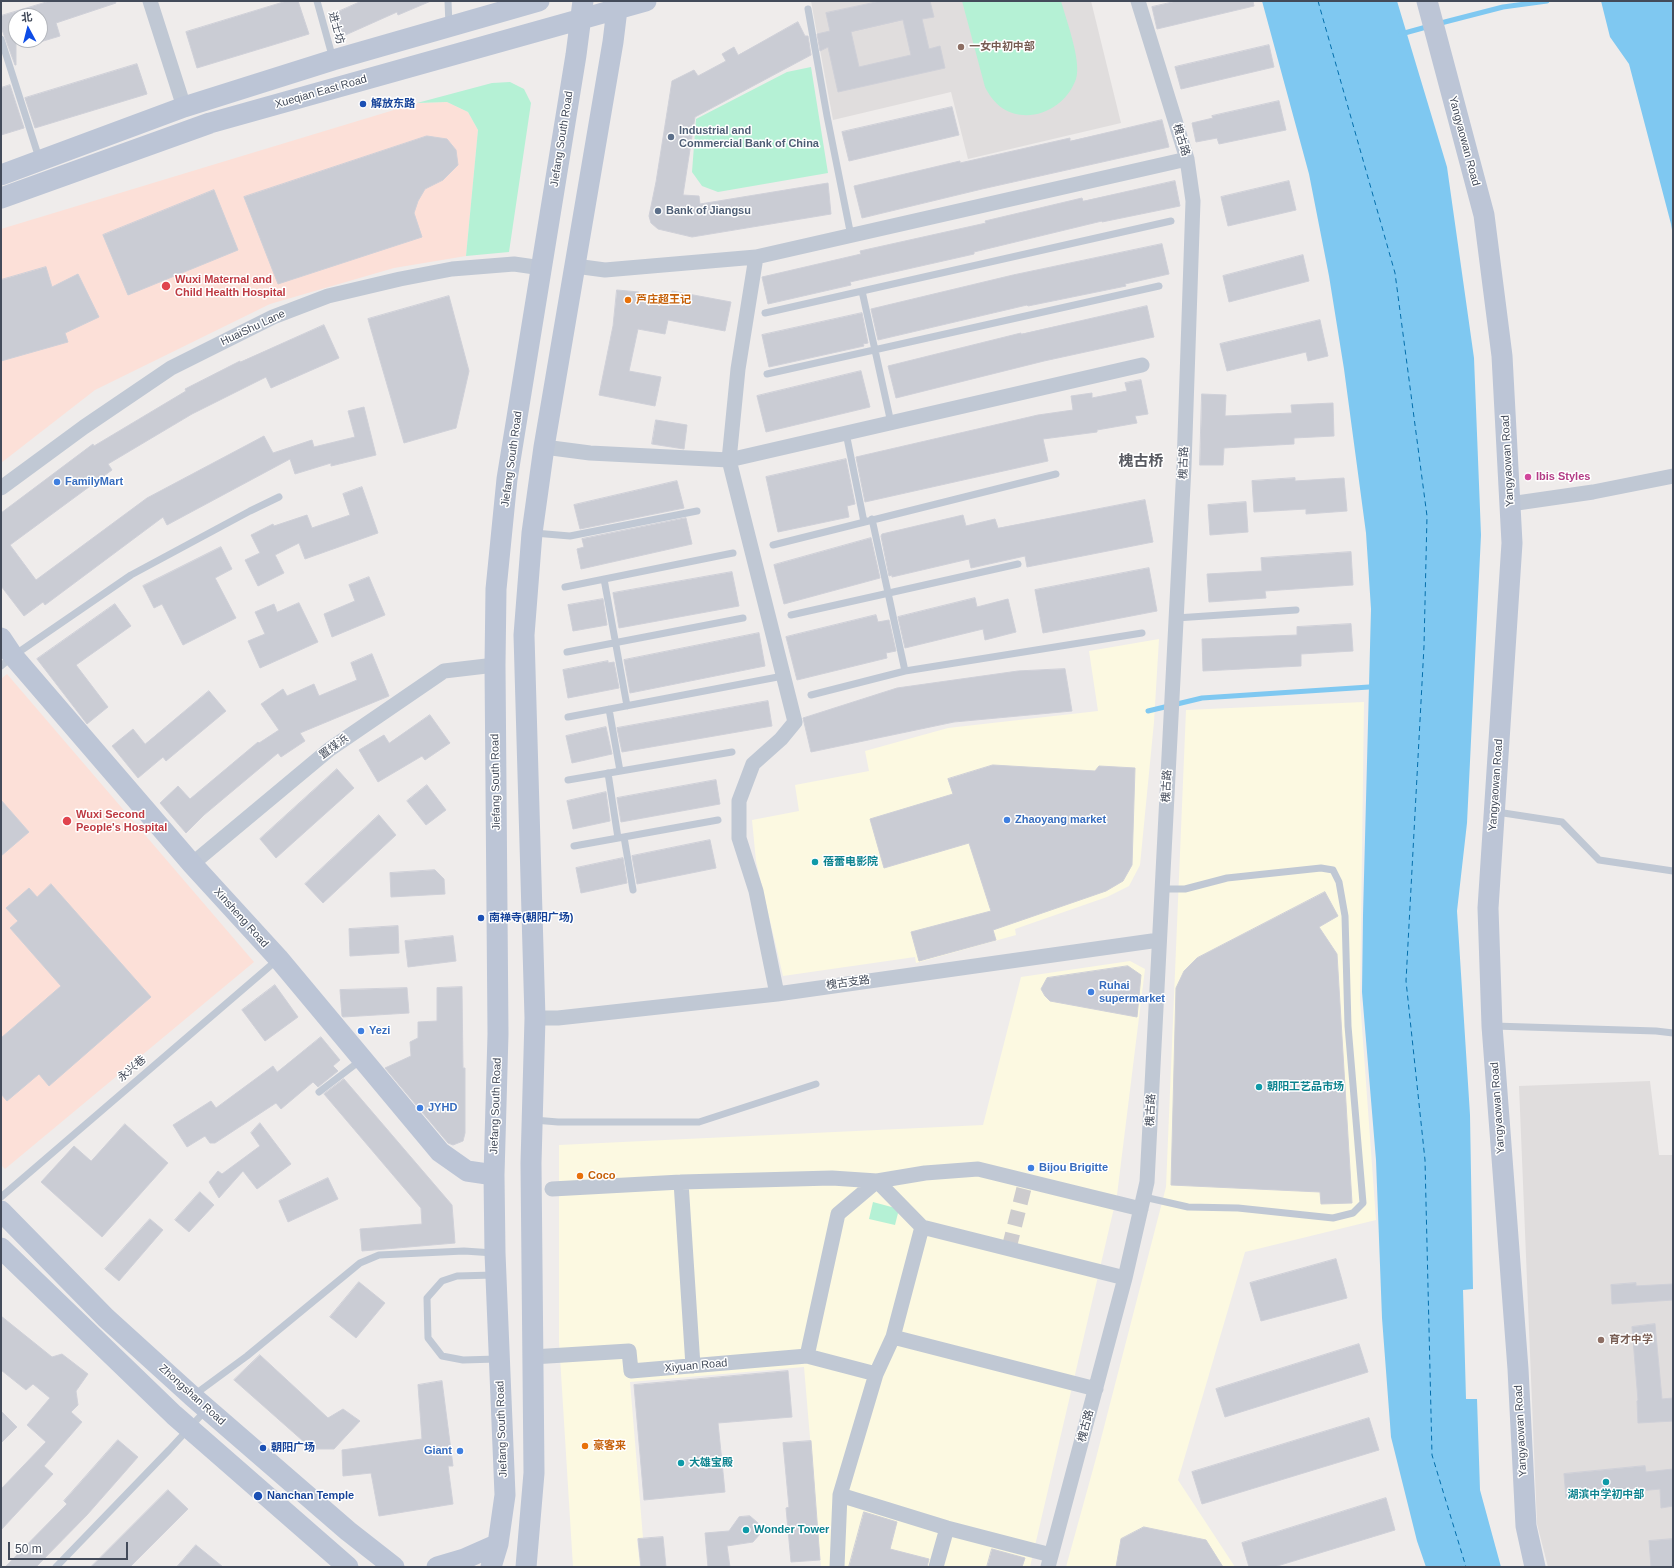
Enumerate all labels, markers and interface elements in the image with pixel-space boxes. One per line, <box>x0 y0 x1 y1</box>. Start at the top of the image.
north arrow <box>8 8 48 48</box>
text: 北 <box>20 10 33 24</box>
street label: 进士坊 <box>325 10 347 46</box>
place label: 一女中初中部 <box>969 40 1035 54</box>
marker: 一女中初中部 <box>956 42 966 52</box>
street label: Xueqian East Road <box>274 73 368 111</box>
street label: Jiefang South Road <box>548 90 576 188</box>
street label: Yangyaowan Road <box>1446 95 1482 187</box>
place label: 解放东路 <box>371 97 415 111</box>
marker: 解放东路 <box>358 99 368 109</box>
street label: 槐古路 <box>1170 122 1192 158</box>
place label: Industrial and Commercial Bank of China <box>679 124 819 150</box>
marker: Industrial and Commercial Bank of China <box>666 132 676 142</box>
place label: Bank of Jiangsu <box>666 204 751 218</box>
marker: Bank of Jiangsu <box>653 206 663 216</box>
place label: Wuxi Maternal and Child Health Hospital <box>175 273 286 299</box>
marker: Wuxi Maternal and Child Health Hospital <box>160 280 172 292</box>
place label: 芦庄超王记 <box>636 293 691 307</box>
marker: 芦庄超王记 <box>623 295 633 305</box>
street label: HuaiShu Lane <box>219 307 287 349</box>
street label: Jiefang South Road <box>499 410 525 508</box>
street label: Yangyaowan Road <box>1499 415 1517 507</box>
street label: 槐古路 <box>1177 446 1191 480</box>
district label: 槐古桥 <box>1119 453 1163 471</box>
place label: Ibis Styles <box>1536 470 1590 484</box>
marker: Ibis Styles <box>1523 472 1533 482</box>
place label: FamilyMart <box>65 475 123 489</box>
marker: FamilyMart <box>52 477 62 487</box>
street label: 置煤浜 <box>317 732 351 762</box>
street label: Jiefang South Road <box>489 734 503 830</box>
street label: Yangyaowan Road <box>1486 739 1506 831</box>
street label: 槐古路 <box>1160 769 1174 803</box>
place label: Wuxi Second People's Hospital <box>76 808 167 834</box>
place label: Zhaoyang market <box>1015 813 1106 827</box>
marker: Wuxi Second People's Hospital <box>61 815 73 827</box>
marker: Zhaoyang market <box>1002 815 1012 825</box>
place label: 蓓蕾电影院 <box>823 855 878 869</box>
marker: 蓓蕾电影院 <box>810 857 820 867</box>
street label: Xinsheng Road <box>211 886 271 950</box>
place label: 南禅寺(朝阳广场) <box>489 911 573 925</box>
marker: 南禅寺(朝阳广场) <box>476 913 486 923</box>
street label: 槐古支路 <box>825 973 871 993</box>
place label: Ruhai supermarket <box>1099 979 1165 1005</box>
marker: Ruhai supermarket <box>1086 987 1096 997</box>
place label: Yezi <box>369 1024 390 1038</box>
marker: Yezi <box>356 1026 366 1036</box>
street label: 永兴巷 <box>115 1053 149 1085</box>
street label: Jiefang South Road <box>488 1057 504 1155</box>
street label: Yangyaowan Road <box>1488 1062 1508 1154</box>
place label: 朝阳工艺品市场 <box>1267 1080 1344 1094</box>
marker: 朝阳工艺品市场 <box>1254 1082 1264 1092</box>
street label: 槐古路 <box>1144 1093 1158 1127</box>
place label: JYHD <box>428 1101 457 1115</box>
marker: JYHD <box>415 1103 425 1113</box>
place label: Bijou Brigitte <box>1039 1161 1108 1175</box>
marker: Bijou Brigitte <box>1026 1163 1036 1173</box>
place label: Coco <box>588 1169 616 1183</box>
marker: Coco <box>575 1171 585 1181</box>
place label: 育才中学 <box>1609 1333 1653 1347</box>
marker: 育才中学 <box>1596 1335 1606 1345</box>
street label: Xiyuan Road <box>664 1357 728 1375</box>
street label: Zhongshan Road <box>156 1362 228 1428</box>
street label: Jiefang South Road <box>494 1380 510 1478</box>
street label: Yangyaowan Road <box>1512 1385 1530 1477</box>
street label: 槐古路 <box>1075 1408 1097 1444</box>
place label: 豪客来 <box>593 1439 626 1453</box>
place label: 朝阳广场 <box>271 1441 315 1455</box>
marker: 豪客来 <box>580 1441 590 1451</box>
marker: 朝阳广场 <box>258 1443 268 1453</box>
place label: Giant <box>424 1444 452 1458</box>
marker: Giant <box>455 1446 465 1456</box>
place label: 大雄宝殿 <box>689 1456 733 1470</box>
marker: 大雄宝殿 <box>676 1458 686 1468</box>
marker: 湖滨中学初中部 <box>1601 1477 1611 1487</box>
place label: 湖滨中学初中部 <box>1568 1488 1644 1502</box>
place label: Nanchan Temple <box>267 1489 354 1503</box>
marker: Nanchan Temple <box>252 1490 264 1502</box>
place label: Wonder Tower <box>754 1523 829 1537</box>
marker: Wonder Tower <box>741 1525 751 1535</box>
scale bar <box>10 1534 130 1560</box>
text: 50 m <box>15 1542 42 1556</box>

